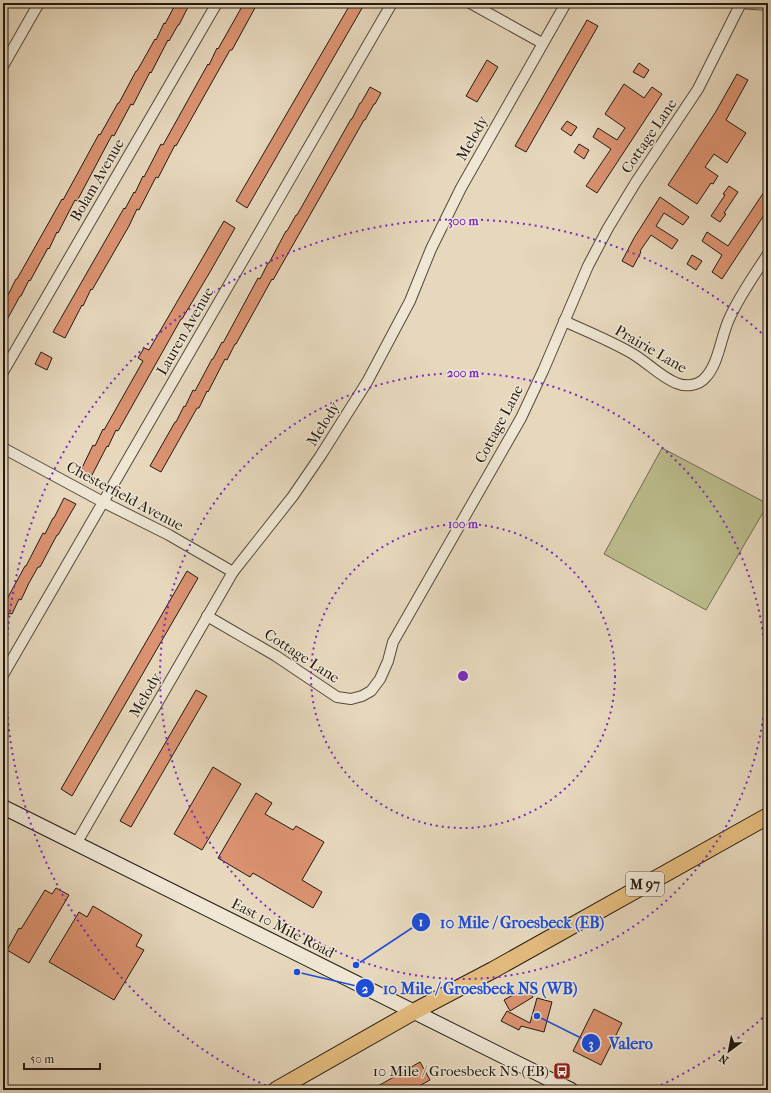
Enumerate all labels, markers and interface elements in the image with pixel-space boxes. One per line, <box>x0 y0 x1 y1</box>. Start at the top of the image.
street label: Cottage Lane <box>617 95 681 177</box>
street label: Melody <box>452 112 492 164</box>
street label: Bolam Avenue <box>66 135 128 225</box>
text: 300 m <box>448 214 479 229</box>
street label: Lauren Avenue <box>153 283 218 378</box>
street label: Prairie Lane <box>612 321 691 377</box>
text: 200 m <box>447 366 480 380</box>
street label: Cottage Lane <box>471 381 527 466</box>
street label: Melody <box>303 398 344 449</box>
street label: Chesterfield Avenue <box>63 458 187 535</box>
text: 100 m <box>448 517 479 531</box>
street label: Cottage Lane <box>261 625 343 687</box>
street label: Melody <box>125 669 165 721</box>
centre of rings <box>456 669 470 683</box>
road number: M 97 <box>626 872 664 896</box>
street label: East 10 Mile Road <box>228 894 338 962</box>
callout: 10 Mile / Groesbeck (EB) <box>411 908 612 936</box>
text: 10 Mile / Groesbeck (EB) <box>440 913 604 933</box>
text: 1 <box>419 915 423 929</box>
callout: 10 Mile / Groesbeck NS (WB) <box>355 974 586 1002</box>
text: 10 Mile / Groesbeck NS (WB) <box>383 979 577 999</box>
text: 2 <box>362 982 369 996</box>
callout: Valero <box>581 1029 661 1057</box>
north arrow <box>709 1031 749 1071</box>
text: Valero <box>608 1034 653 1053</box>
text: 3 <box>589 1037 594 1052</box>
scale bar <box>24 1045 100 1071</box>
text: N <box>716 1051 731 1067</box>
text: 50 m <box>30 1052 54 1066</box>
bus stop icon: 10 Mile / Groesbeck NS (EB) <box>552 1061 572 1081</box>
place label: 10 Mile / Groesbeck NS (EB) <box>373 1062 549 1080</box>

